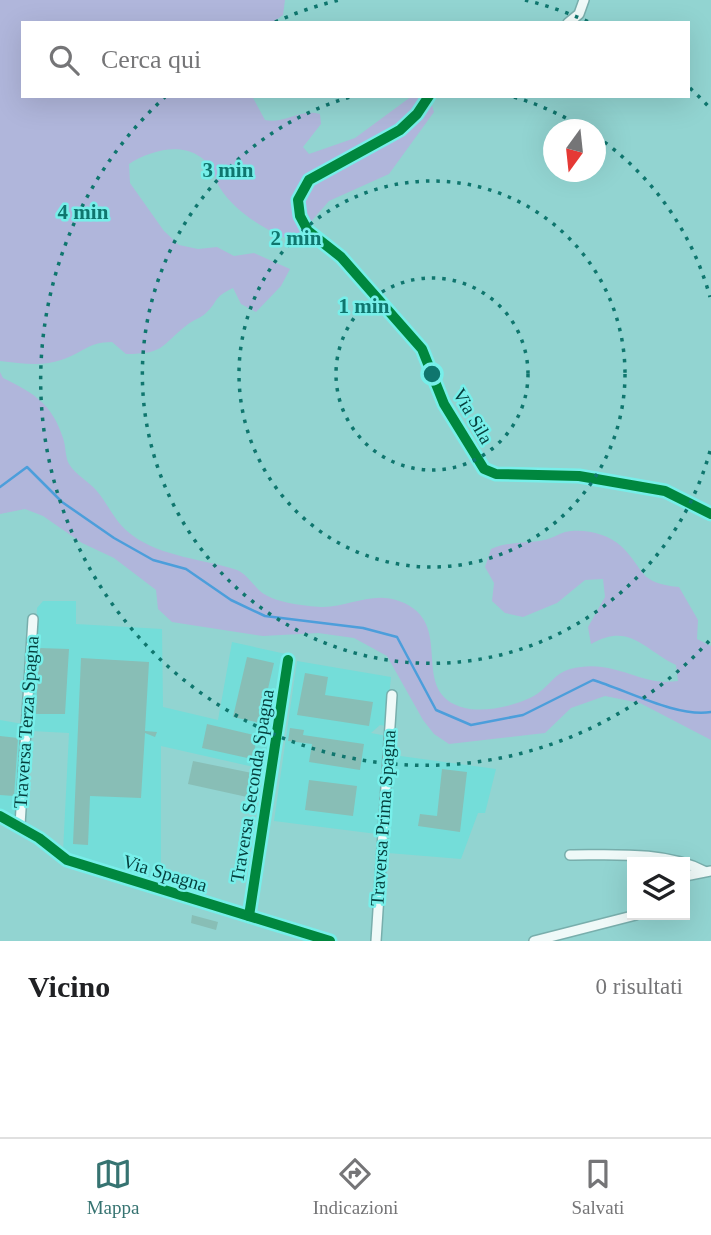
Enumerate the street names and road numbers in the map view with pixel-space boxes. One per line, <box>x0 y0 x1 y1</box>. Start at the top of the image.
street label: Via Sila <box>449 385 498 448</box>
street label: Traversa Terza Spagna <box>9 635 43 809</box>
street label: Traversa Seconda Spagna <box>226 687 278 884</box>
street label: Traversa Prima Spagna <box>366 729 400 907</box>
street label: Via Spagna <box>120 850 210 896</box>

